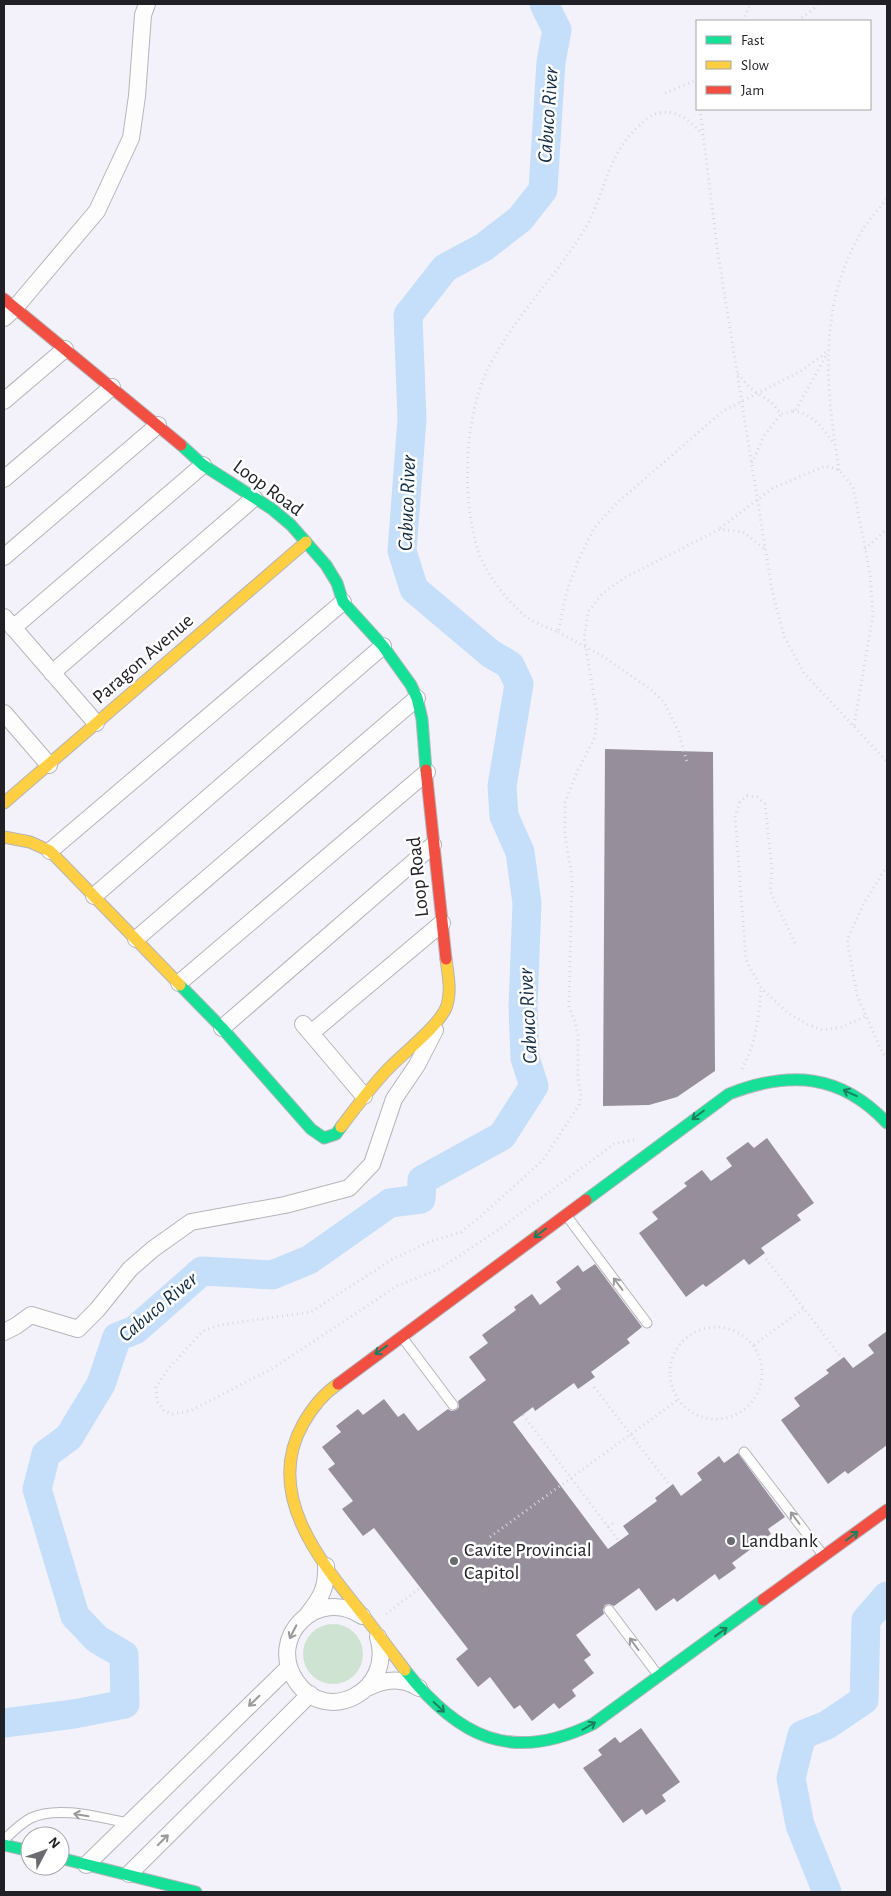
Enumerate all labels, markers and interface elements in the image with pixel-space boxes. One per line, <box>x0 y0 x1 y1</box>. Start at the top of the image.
legend <box>696 20 871 110</box>
text: Fast <box>741 33 765 48</box>
text: Slow <box>741 58 769 73</box>
water label: Cabuco River <box>534 65 562 164</box>
text: Jam <box>741 83 764 98</box>
water label: Cabuco River <box>395 454 419 551</box>
street label: Loop Road <box>229 456 307 520</box>
street label: Paragon Avenue <box>89 610 197 708</box>
street label: Loop Road <box>404 836 432 918</box>
water label: Cabuco River <box>515 966 541 1064</box>
one-way arrow <box>843 1087 858 1097</box>
one-way arrow <box>691 1110 705 1120</box>
one-way arrow <box>534 1227 547 1238</box>
water label: Cabuco River <box>115 1267 202 1346</box>
one-way arrow <box>613 1277 623 1291</box>
one-way arrow <box>375 1345 388 1356</box>
one-way arrow <box>790 1511 800 1525</box>
place label: Landbank <box>741 1531 818 1551</box>
one-way arrow <box>845 1531 859 1541</box>
marker: Landbank <box>725 1535 737 1547</box>
place label: Cavite Provincial Capitol <box>464 1540 592 1583</box>
marker: Cavite Provincial Capitol <box>448 1555 460 1567</box>
one-way arrow <box>288 1625 298 1640</box>
one-way arrow <box>714 1627 728 1637</box>
one-way arrow <box>629 1637 640 1650</box>
one-way arrow <box>248 1695 260 1707</box>
one-way arrow <box>433 1701 446 1713</box>
one-way arrow <box>581 1721 596 1731</box>
one-way arrow <box>73 1810 89 1820</box>
north arrow <box>20 1826 70 1876</box>
one-way arrow <box>157 1834 169 1846</box>
text: N <box>46 1835 63 1851</box>

